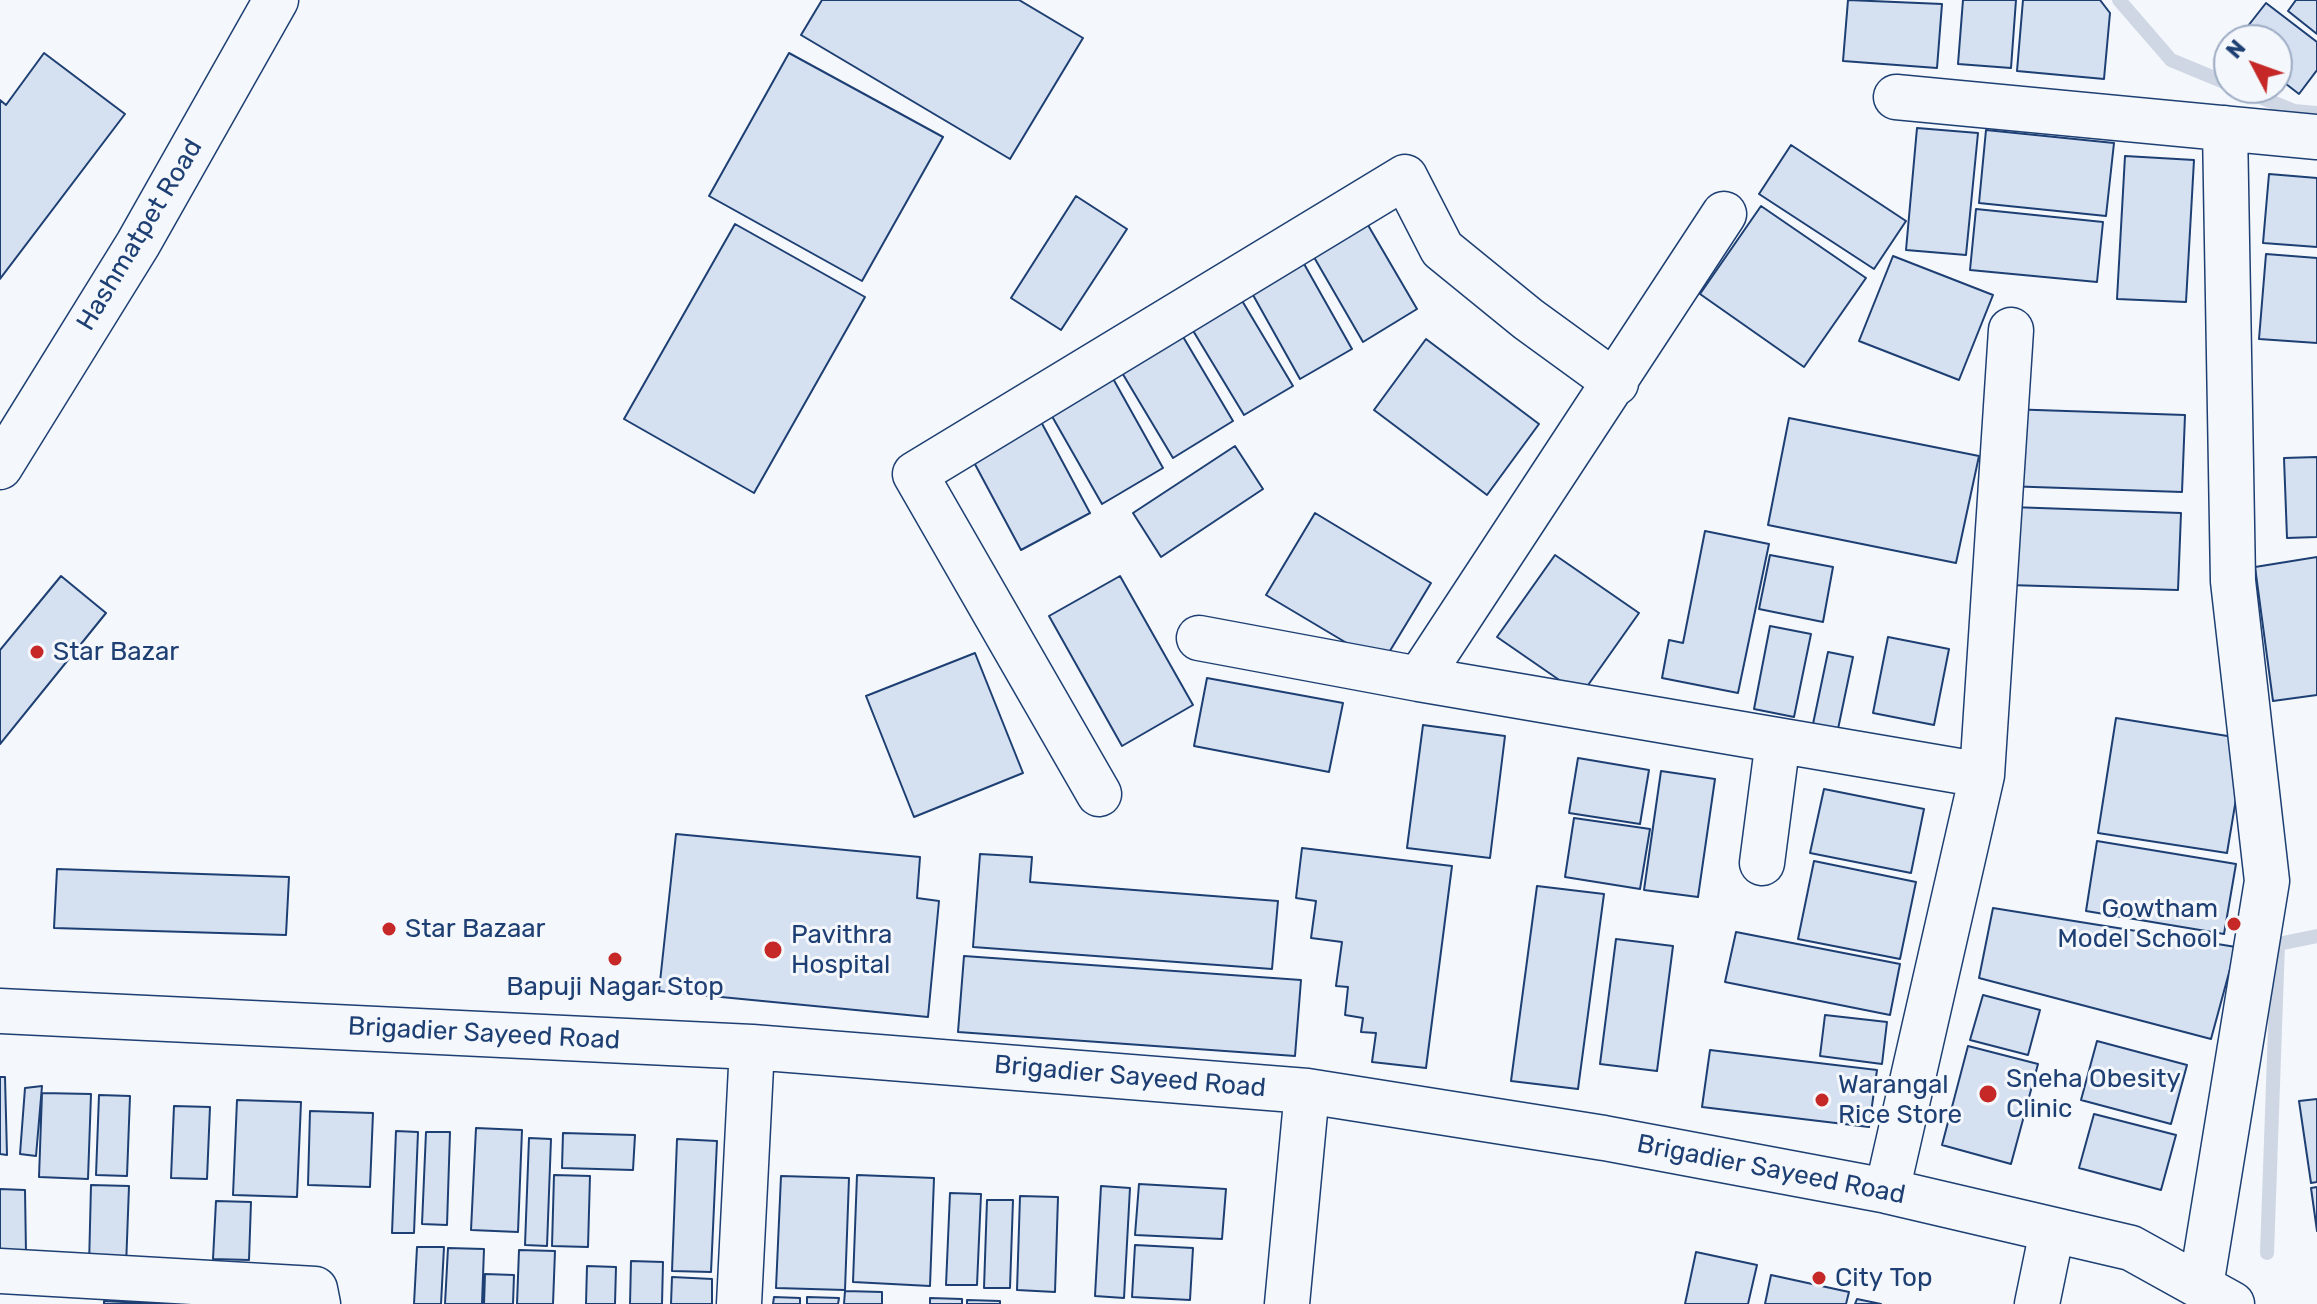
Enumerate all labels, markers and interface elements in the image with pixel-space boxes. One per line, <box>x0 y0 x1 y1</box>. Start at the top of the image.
north arrow <box>2213 24 2293 104</box>
text: N <box>2221 34 2251 64</box>
street label: Hashmatpet Road <box>71 134 209 336</box>
place label: Star Bazar <box>53 636 179 668</box>
marker: Star Bazar <box>28 643 46 661</box>
place label: Gowtham Model School <box>2057 893 2218 954</box>
place label: Star Bazaar <box>405 913 545 945</box>
marker: Gowtham Model School <box>2225 915 2243 933</box>
place label: Pavithra Hospital <box>791 919 892 980</box>
marker: Star Bazaar <box>380 920 398 938</box>
marker: Pavithra Hospital <box>762 939 784 961</box>
marker: Bapuji Nagar Stop <box>606 950 624 968</box>
place label: Bapuji Nagar Stop <box>506 971 724 1003</box>
street label: Brigadier Sayeed Road <box>347 1011 621 1057</box>
street label: Brigadier Sayeed Road <box>993 1050 1267 1104</box>
place label: Sneha Obesity Clinic <box>2006 1063 2181 1124</box>
place label: Warangal Rice Store <box>1838 1069 1962 1130</box>
marker: Sneha Obesity Clinic <box>1977 1083 1999 1105</box>
marker: Warangal Rice Store <box>1813 1091 1831 1109</box>
street label: Brigadier Sayeed Road <box>1634 1129 1908 1211</box>
place label: City Top <box>1835 1262 1932 1294</box>
marker: City Top <box>1810 1269 1828 1287</box>

